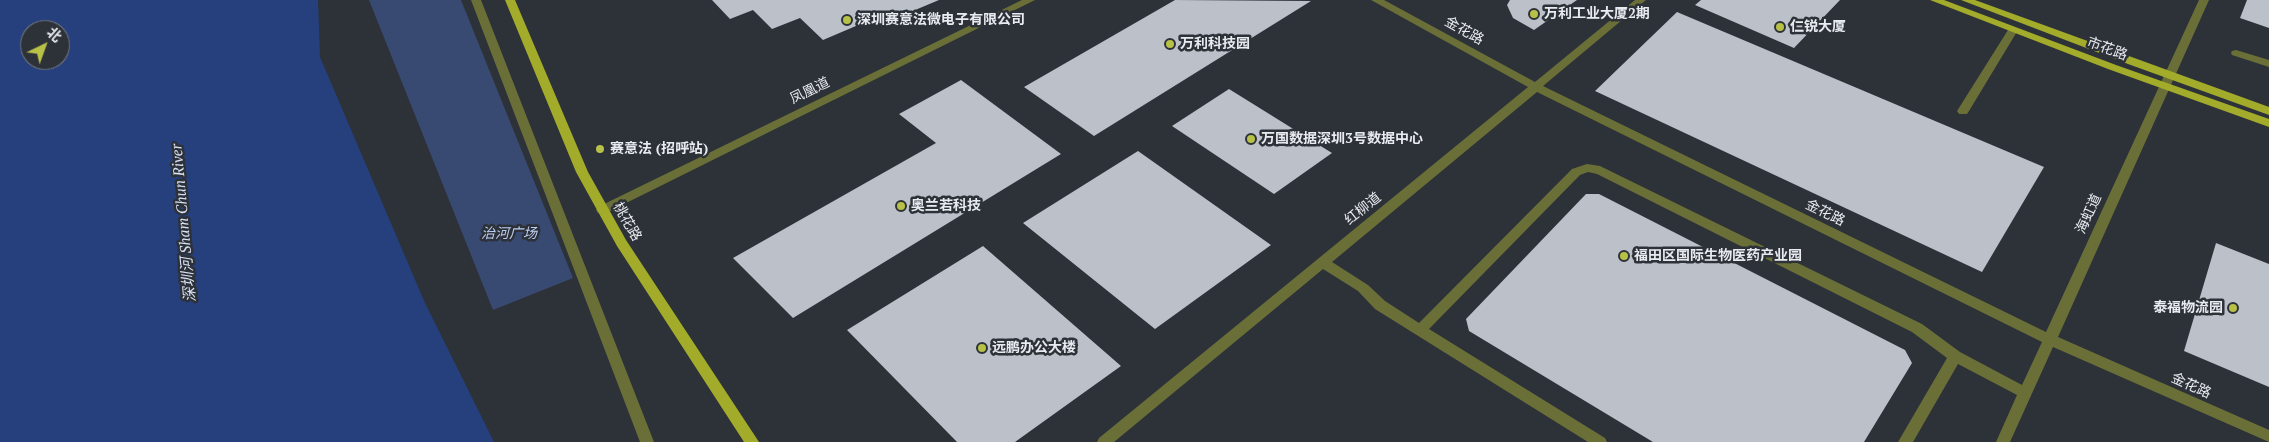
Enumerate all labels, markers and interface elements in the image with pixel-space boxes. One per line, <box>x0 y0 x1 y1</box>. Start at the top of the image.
place label: 万利工业大厦2期 <box>1544 6 1650 22</box>
marker: 万利工业大厦2期 <box>1528 8 1540 20</box>
place label: 深圳赛意法微电子有限公司 <box>857 12 1025 28</box>
street label: 金花路 <box>1442 13 1486 49</box>
marker: 深圳赛意法微电子有限公司 <box>841 14 853 26</box>
place label: 仁锐大厦 <box>1790 19 1846 35</box>
north arrow <box>20 20 70 70</box>
marker: 仁锐大厦 <box>1774 21 1786 33</box>
text: 北 <box>43 22 66 46</box>
street label: 市花路 <box>2084 34 2130 64</box>
place label: 万利科技园 <box>1180 36 1250 52</box>
marker: 万利科技园 <box>1164 38 1176 50</box>
street label: 凤凰道 <box>787 74 833 108</box>
place label: 万国数据深圳3号数据中心 <box>1261 131 1423 147</box>
marker: 万国数据深圳3号数据中心 <box>1245 133 1257 145</box>
place label: 赛意法 (招呼站) <box>610 141 708 157</box>
water label: 深圳河 Sham Chun River <box>168 143 200 303</box>
marker: 赛意法 (招呼站) <box>594 143 606 155</box>
street label: 红柳道 <box>1341 189 1385 229</box>
street label: 海虹道 <box>2073 191 2105 237</box>
street label: 金花路 <box>1802 196 1848 230</box>
place label: 奥兰若科技 <box>911 198 981 214</box>
street label: 桃花路 <box>609 200 645 244</box>
marker: 奥兰若科技 <box>895 200 907 212</box>
park label: 治河广场 <box>481 226 537 242</box>
place label: 福田区国际生物医药产业园 <box>1634 248 1802 264</box>
marker: 福田区国际生物医药产业园 <box>1618 250 1630 262</box>
place label: 泰福物流园 <box>2153 300 2223 316</box>
marker: 泰福物流园 <box>2227 302 2239 314</box>
place label: 远鹏办公大楼 <box>992 340 1076 356</box>
marker: 远鹏办公大楼 <box>976 342 988 354</box>
street label: 金花路 <box>2168 370 2214 402</box>

